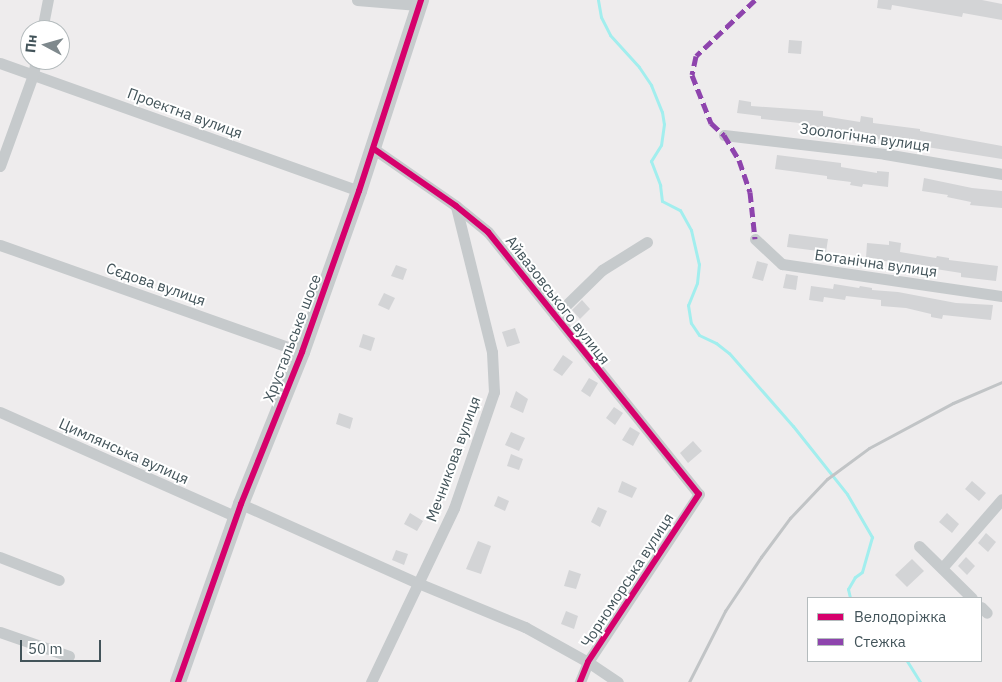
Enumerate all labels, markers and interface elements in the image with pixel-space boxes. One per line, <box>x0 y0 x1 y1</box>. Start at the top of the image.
north arrow <box>20 20 70 70</box>
text: Пн <box>21 33 41 54</box>
street label: Проектна вулиця <box>125 84 245 142</box>
street label: Зоологічна вулиця <box>799 119 931 155</box>
street label: Айвазовського вулиця <box>502 232 614 368</box>
street label: Ботанічна вулиця <box>814 245 938 281</box>
street label: Сєдова вулиця <box>104 259 208 309</box>
street label: Хрустальське шосе <box>259 272 325 404</box>
street label: Мечникова вулиця <box>422 394 484 524</box>
street label: Цимлянська вулиця <box>56 414 192 488</box>
street label: Чорноморська вулиця <box>577 510 677 650</box>
legend <box>807 597 982 662</box>
text: Велодоріжка <box>854 607 946 626</box>
scale bar <box>22 630 104 662</box>
text: Стежка <box>854 632 906 651</box>
text: 50 m <box>28 639 63 658</box>

